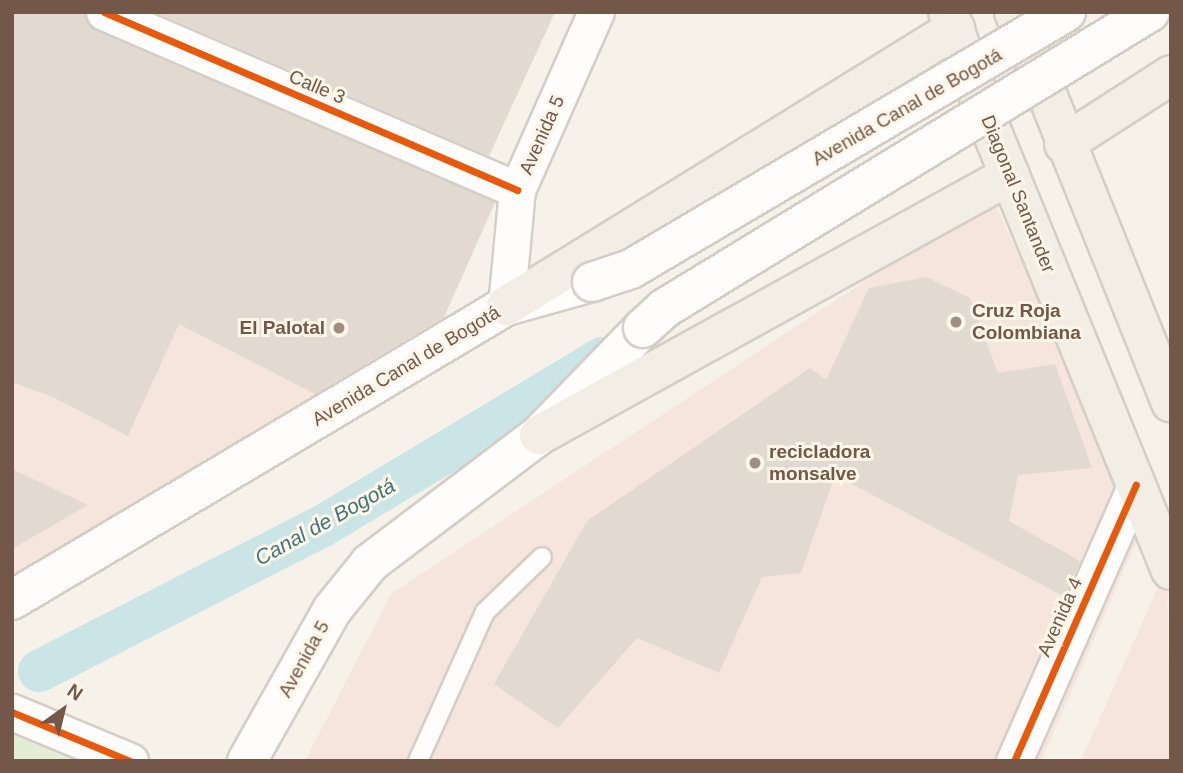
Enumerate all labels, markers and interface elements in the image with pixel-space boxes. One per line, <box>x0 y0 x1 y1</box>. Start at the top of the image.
street label: Avenida Canal de Bogotá <box>808 43 1006 171</box>
street label: Calle 3 <box>285 65 349 109</box>
street label: Avenida 5 <box>514 92 570 178</box>
street label: Diagonal Santander <box>976 112 1060 276</box>
place label: Cruz Roja Colombiana <box>972 300 1081 344</box>
street label: Avenida Canal de Bogotá <box>308 301 504 431</box>
marker: Cruz Roja Colombiana <box>946 312 966 332</box>
place label: El Palotal <box>239 317 325 339</box>
marker: El Palotal <box>331 320 347 336</box>
place label: recicladora monsalve <box>769 441 870 485</box>
marker: recicladora monsalve <box>747 455 763 471</box>
water label: Canal de Bogotá <box>250 473 400 571</box>
street label: Avenida 4 <box>1032 574 1088 660</box>
street label: Avenida 5 <box>274 617 334 701</box>
north arrow <box>28 675 98 745</box>
text: N <box>63 680 87 705</box>

